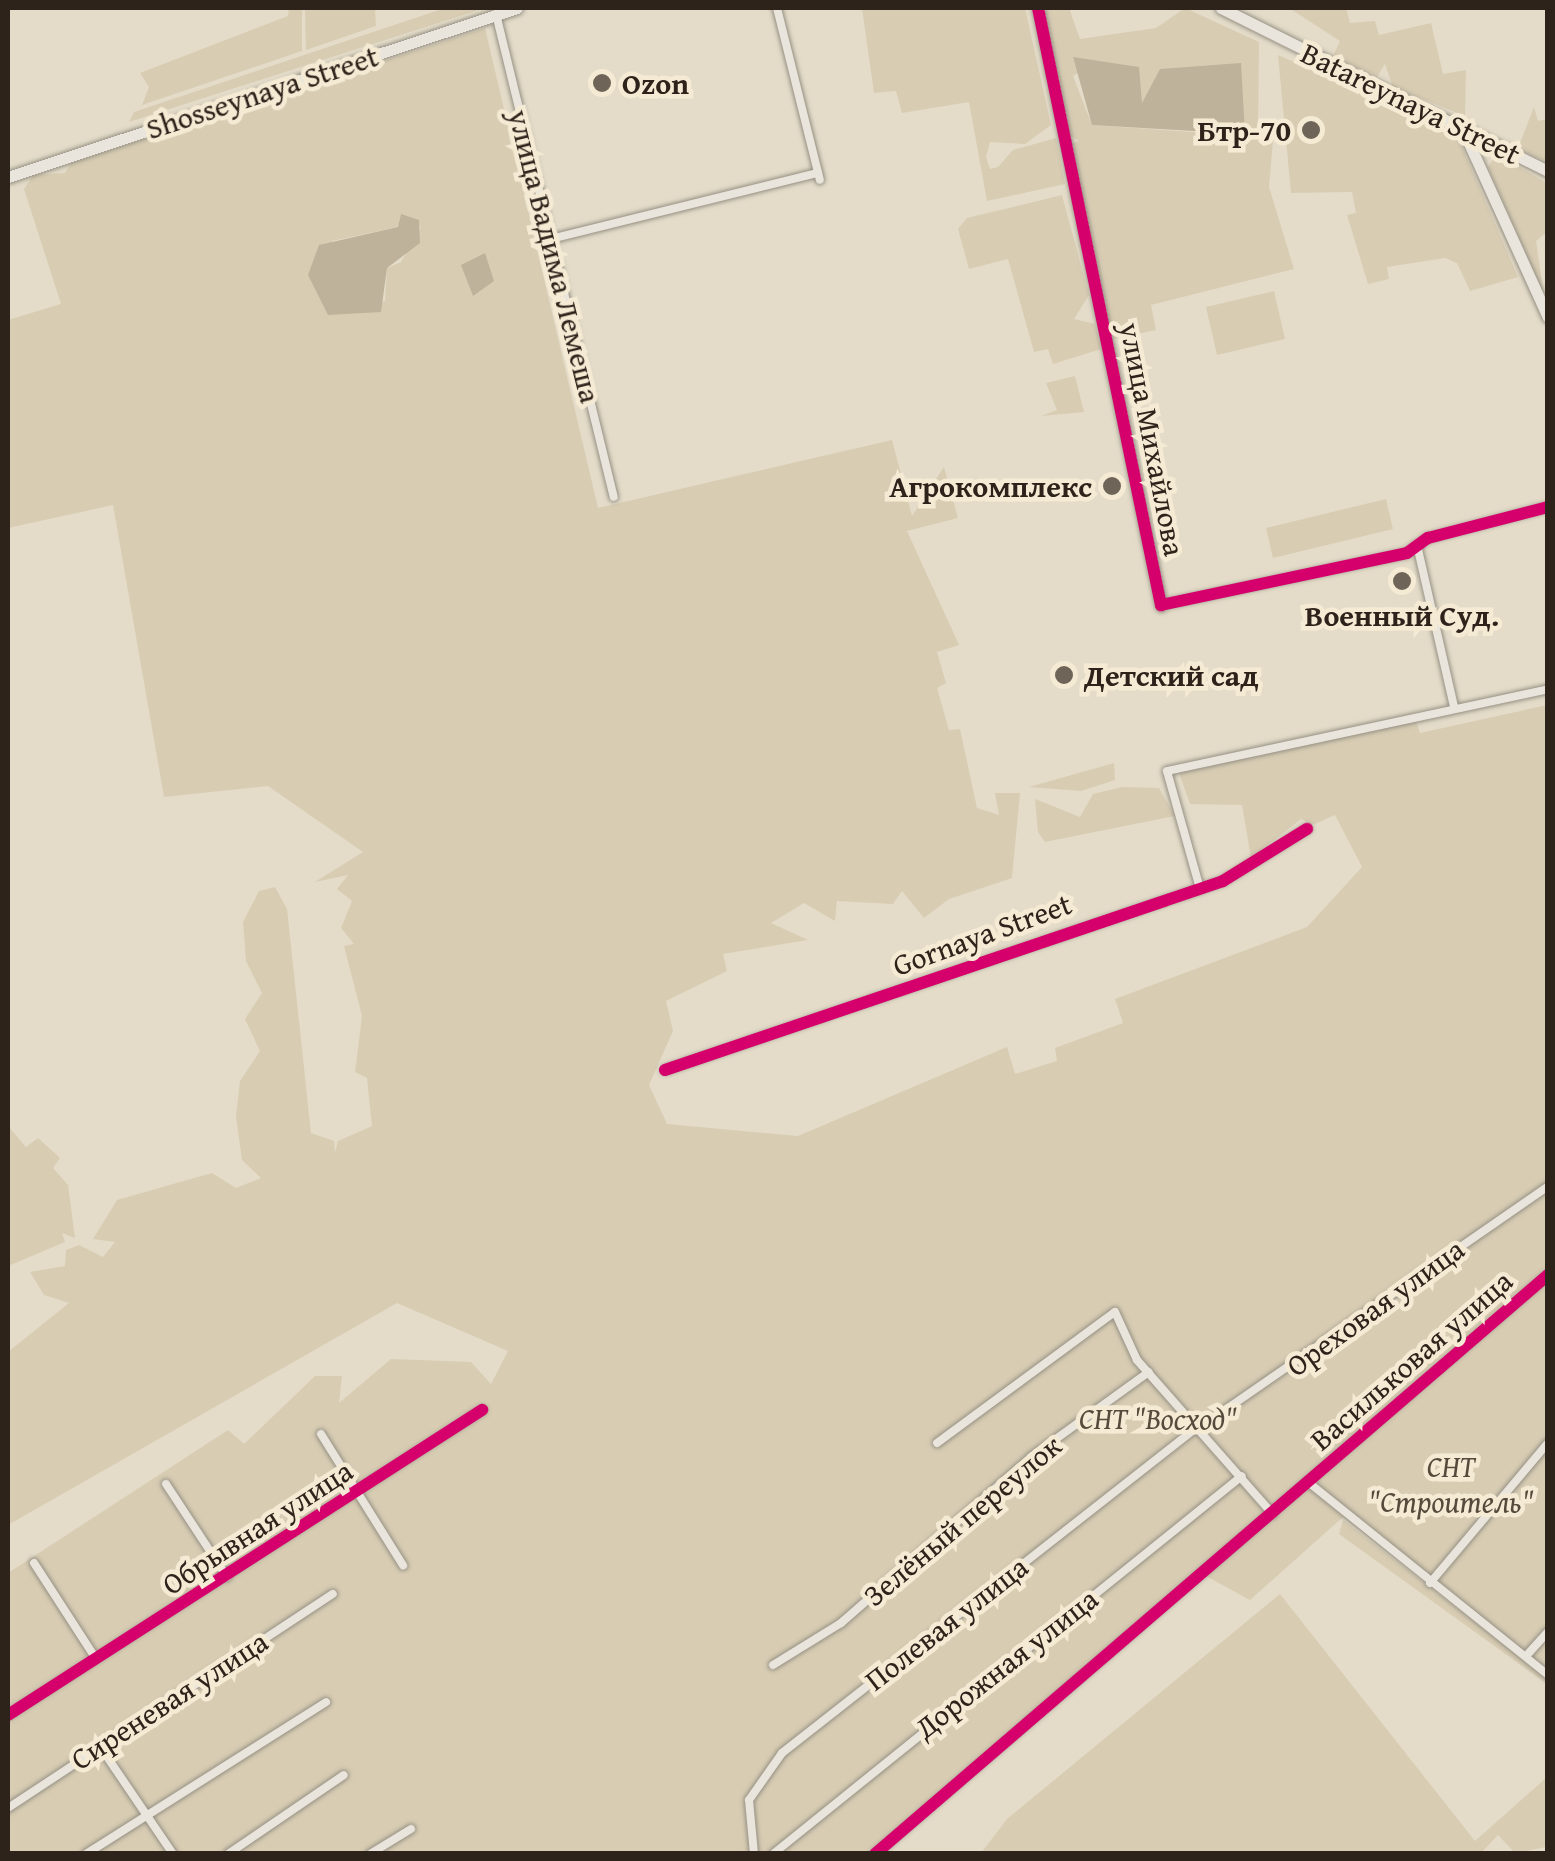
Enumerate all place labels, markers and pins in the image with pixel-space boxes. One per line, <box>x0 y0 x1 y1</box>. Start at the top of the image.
place label: Ozon <box>622 65 689 101</box>
marker: Ozon <box>591 72 613 94</box>
place label: Бтр-70 <box>1197 112 1291 148</box>
marker: Бтр-70 <box>1300 119 1322 141</box>
place label: Агрокомплекс <box>889 468 1092 504</box>
marker: Агрокомплекс <box>1101 475 1123 497</box>
marker: Военный Суд. <box>1391 570 1413 592</box>
place label: Военный Суд. <box>1305 597 1499 633</box>
place label: Детский сад <box>1084 657 1259 693</box>
marker: Детский сад <box>1053 664 1075 686</box>

